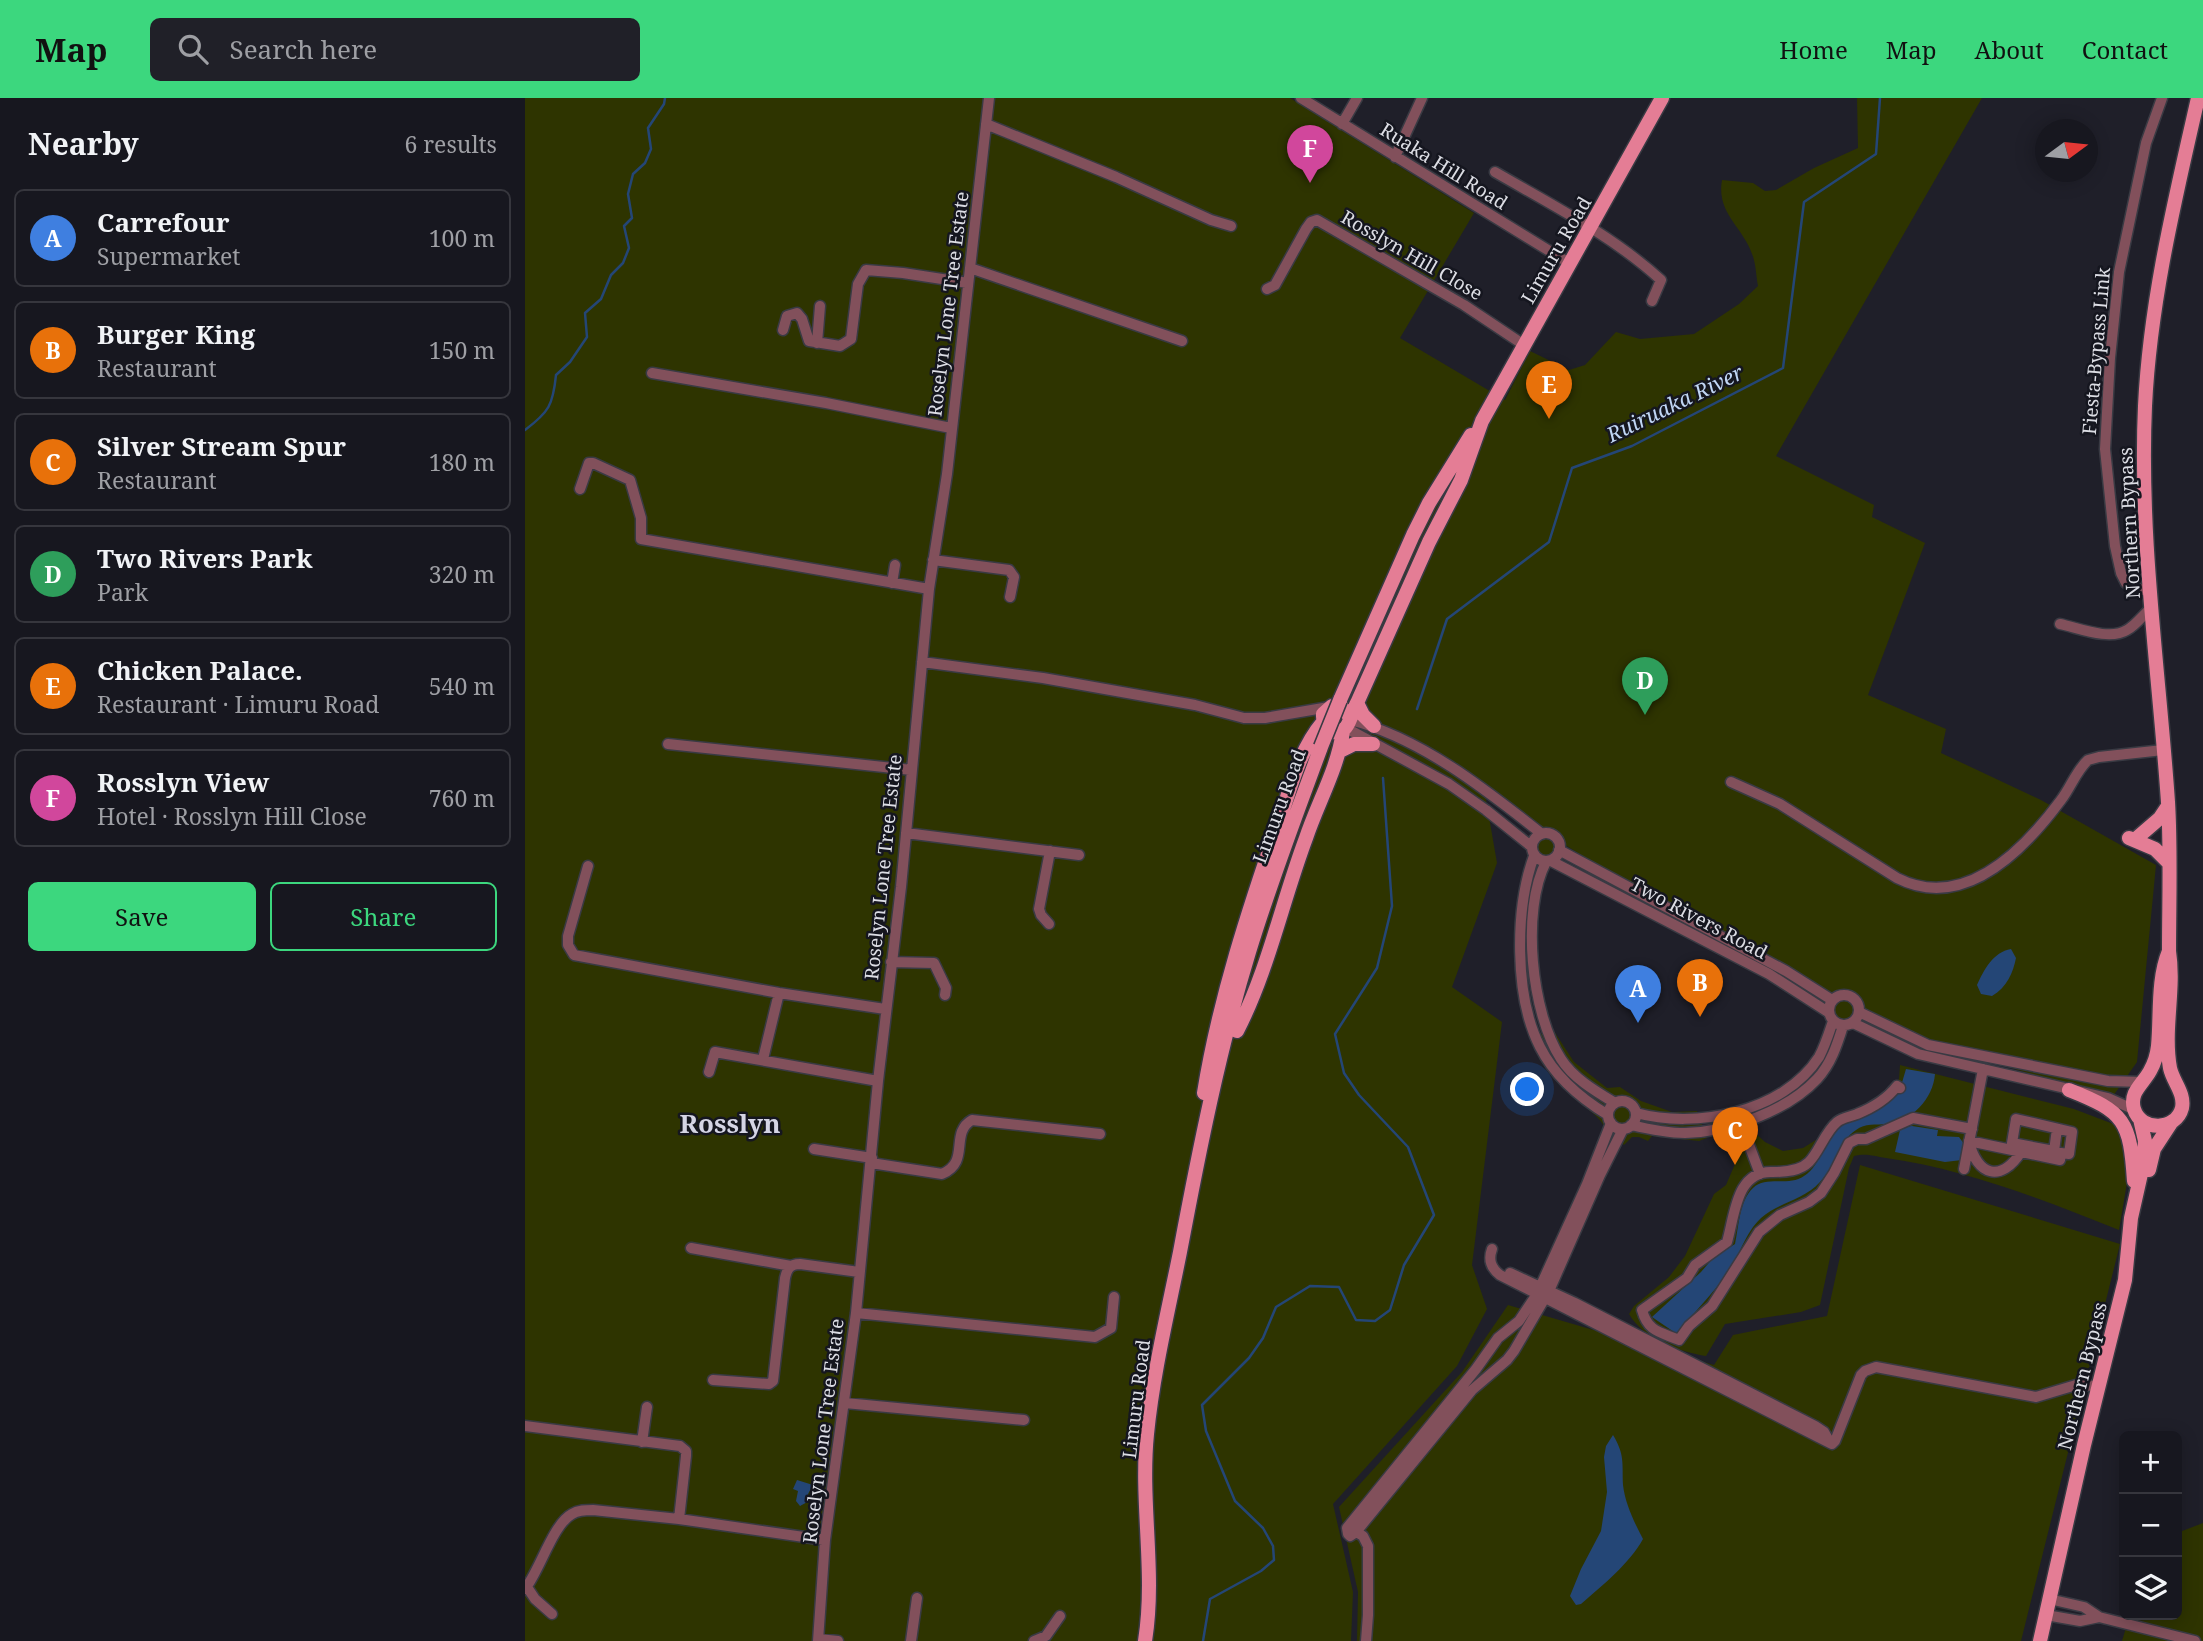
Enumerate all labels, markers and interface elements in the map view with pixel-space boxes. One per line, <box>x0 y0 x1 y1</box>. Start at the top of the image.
search box <box>150 18 640 81</box>
text: Map <box>35 27 108 72</box>
icon: search <box>174 30 212 68</box>
text: Search here <box>230 31 377 67</box>
text: Home <box>1779 33 1848 66</box>
text: Map <box>1886 33 1937 66</box>
text: About <box>1975 33 2044 66</box>
text: Contact <box>2082 33 2168 66</box>
street label: Ruaka Hill Road <box>1375 116 1513 216</box>
north arrow <box>2035 119 2098 182</box>
text: Nearby <box>28 123 139 164</box>
pin: F <box>1287 125 1333 183</box>
text: 6 results <box>404 128 497 160</box>
street label: Roselyn Lone Tree Estate <box>921 190 975 418</box>
street label: Limuru Road <box>1515 191 1597 308</box>
text: Carrefour <box>97 204 230 240</box>
street label: Rosslyn Hill Close <box>1336 204 1488 306</box>
text: A <box>44 222 62 254</box>
text: 100 m <box>429 222 495 254</box>
text: Supermarket <box>97 240 240 272</box>
street label: Fiesta-Bypass Link <box>2076 265 2116 436</box>
text: Burger King <box>97 316 255 352</box>
text: B <box>45 334 61 366</box>
text: 150 m <box>429 334 495 366</box>
text: Restaurant <box>97 352 217 384</box>
water label: Ruiruaka River <box>1601 358 1748 449</box>
pin: E <box>1526 361 1572 419</box>
text: Silver Stream Spur <box>97 428 346 464</box>
text: C <box>45 446 61 478</box>
text: 180 m <box>429 446 495 478</box>
street label: Northern Bypass <box>2112 447 2146 599</box>
text: Restaurant <box>97 464 217 496</box>
text: Two Rivers Park <box>97 540 312 576</box>
text: D <box>44 558 62 590</box>
text: 320 m <box>429 558 495 590</box>
text: Park <box>97 576 148 608</box>
text: Chicken Palace. <box>97 652 303 688</box>
pin: D <box>1622 657 1668 715</box>
text: E <box>45 670 61 702</box>
text: 540 m <box>429 670 495 702</box>
text: Restaurant · Limuru Road <box>97 688 379 720</box>
street label: Limuru Road <box>1246 745 1312 867</box>
street label: Roselyn Lone Tree Estate <box>858 753 908 981</box>
text: Rosslyn View <box>97 764 269 800</box>
text: F <box>46 782 60 814</box>
text: 760 m <box>429 782 495 814</box>
text: Hotel · Rosslyn Hill Close <box>97 800 367 832</box>
street label: Two Rivers Road <box>1626 871 1772 965</box>
button: Save <box>28 882 256 951</box>
button: Share <box>270 882 497 951</box>
pin: B <box>1677 959 1723 1017</box>
pin: A <box>1615 965 1661 1023</box>
your location <box>1510 1072 1544 1106</box>
district label: Rosslyn <box>679 1105 781 1141</box>
pin: C <box>1712 1107 1758 1165</box>
street label: Northern Bypass <box>2051 1299 2113 1453</box>
street label: Roselyn Lone Tree Estate <box>796 1317 850 1545</box>
street label: Limuru Road <box>1116 1338 1156 1460</box>
map controls <box>2119 1431 2182 1620</box>
button: + <box>2119 1431 2182 1494</box>
button: − <box>2119 1494 2182 1557</box>
button: layers <box>2119 1557 2182 1620</box>

